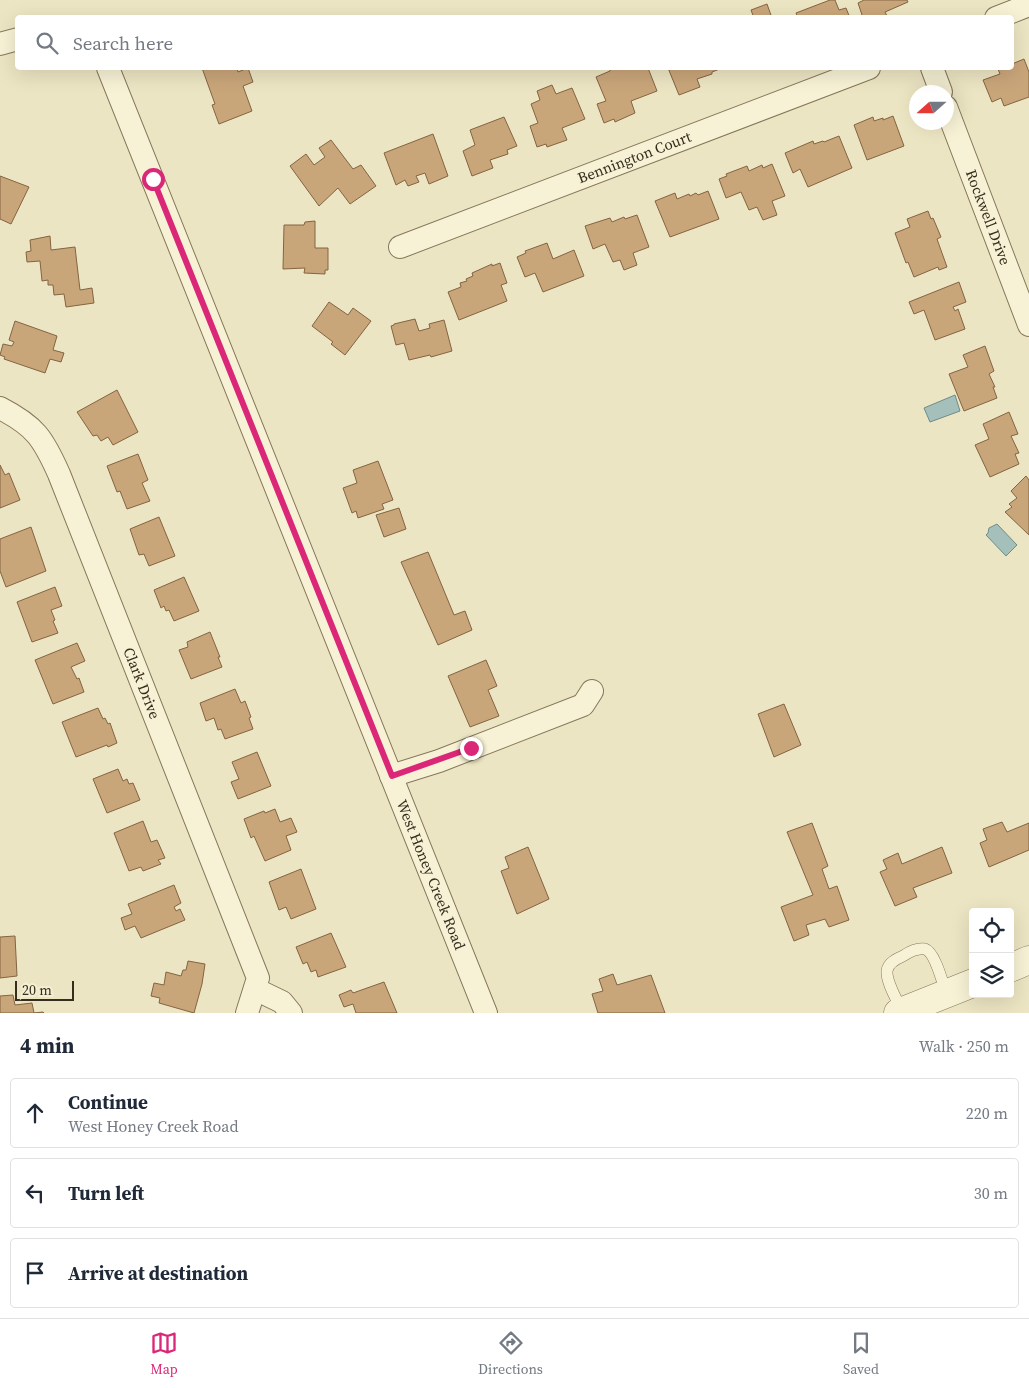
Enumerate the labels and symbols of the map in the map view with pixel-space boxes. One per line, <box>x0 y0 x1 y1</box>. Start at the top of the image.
north arrow <box>909 85 954 130</box>
street label: Bennington Court <box>574 126 694 188</box>
street label: Rockwell Drive <box>961 166 1016 268</box>
route start <box>142 168 165 191</box>
street label: Clark Drive <box>118 644 166 722</box>
route end <box>460 737 483 760</box>
street label: West Honey Creek Road <box>392 796 471 953</box>
scale bar <box>15 978 74 1001</box>

